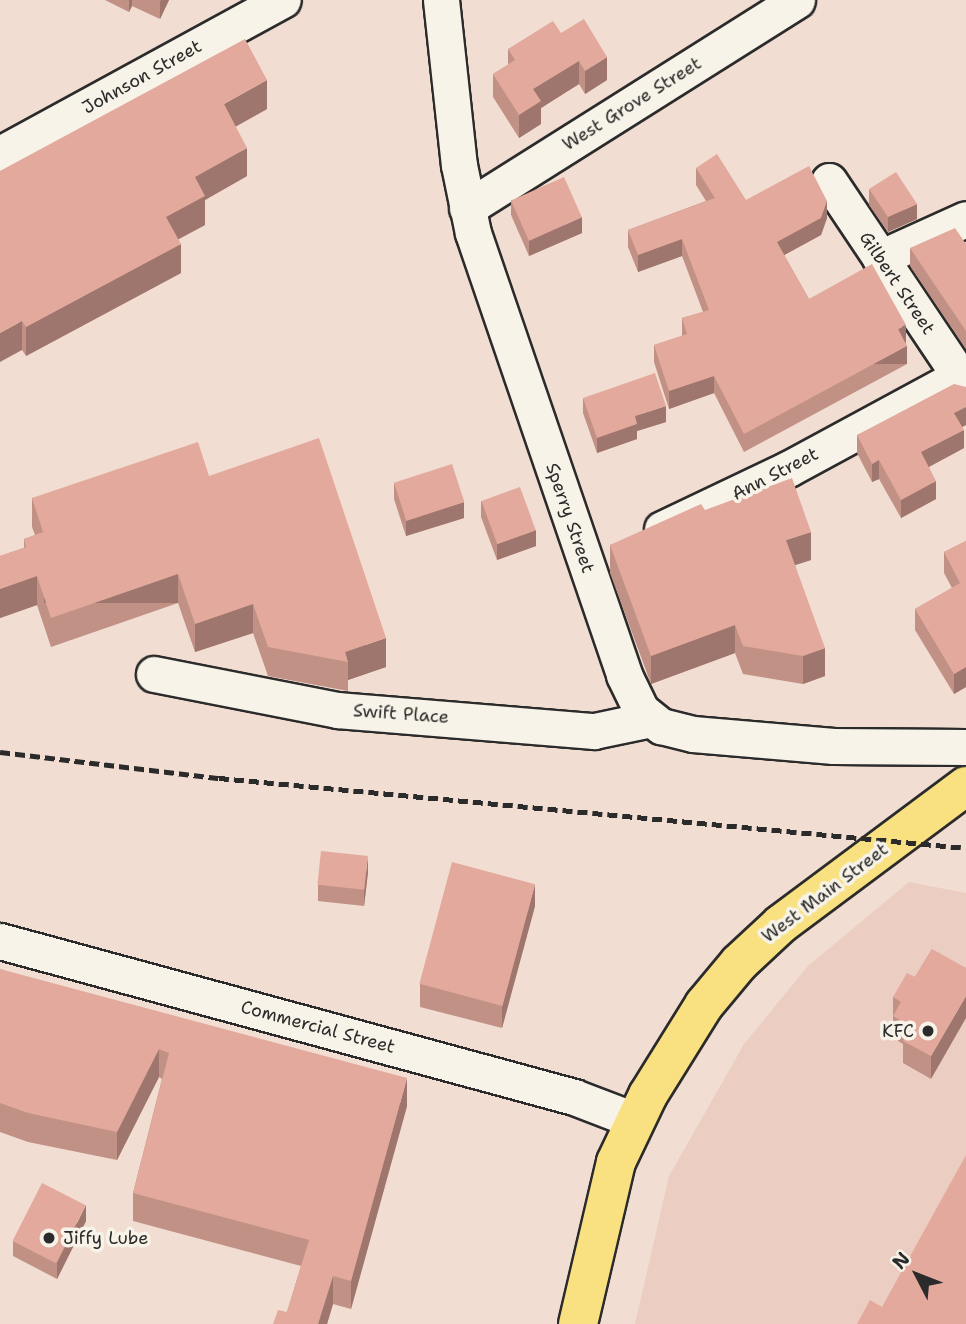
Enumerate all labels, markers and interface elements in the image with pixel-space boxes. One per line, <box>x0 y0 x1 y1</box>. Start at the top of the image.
street label: Johnson Street <box>79 35 205 119</box>
street label: West Grove Street <box>559 53 705 155</box>
street label: Gilbert Street <box>855 227 939 339</box>
street label: Ann Street <box>728 443 822 505</box>
street label: Sperry Street <box>541 460 599 576</box>
street label: Swift Place <box>352 700 450 728</box>
street label: West Main Street <box>758 839 892 947</box>
street label: Commercial Street <box>239 996 397 1058</box>
place label: KFC <box>882 1020 914 1042</box>
marker: KFC <box>920 1023 936 1039</box>
place label: Jiffy Lube <box>63 1227 149 1249</box>
marker: Jiffy Lube <box>41 1230 57 1246</box>
north arrow <box>882 1240 952 1310</box>
text: N <box>887 1247 915 1275</box>

